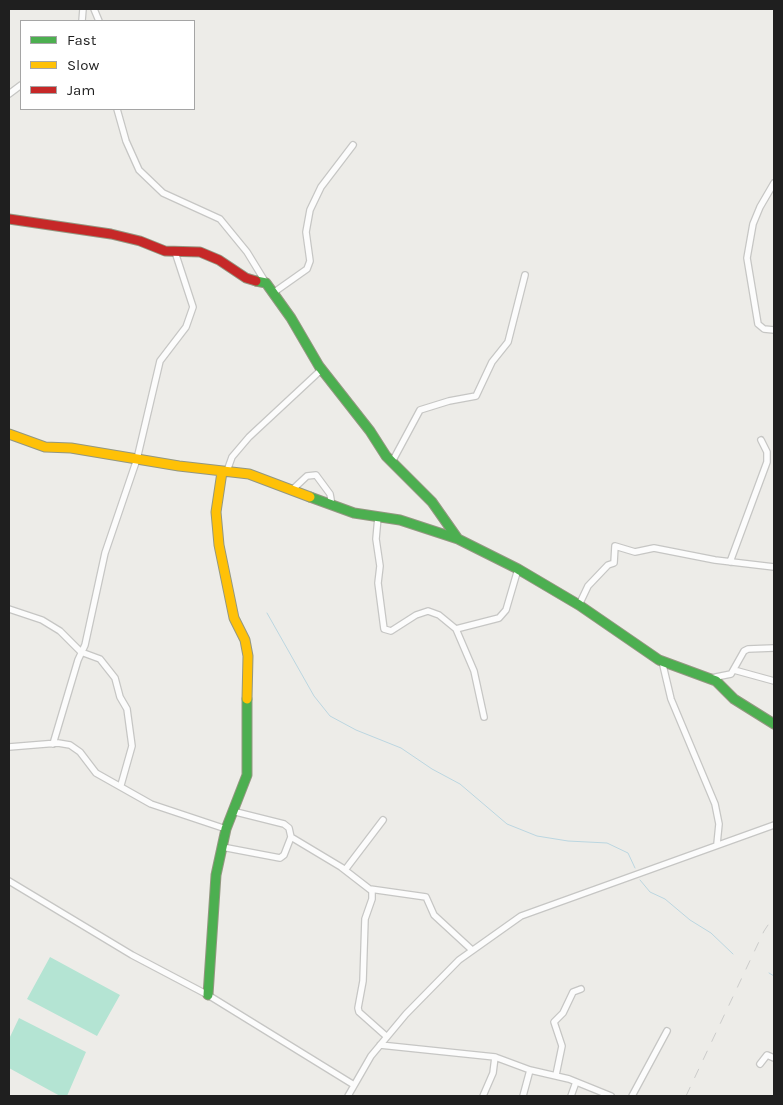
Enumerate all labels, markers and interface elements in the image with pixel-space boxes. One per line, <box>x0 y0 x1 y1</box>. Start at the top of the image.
legend <box>20 20 195 110</box>
text: Fast <box>67 31 96 49</box>
text: Slow <box>67 56 99 74</box>
text: Jam <box>67 81 95 99</box>

